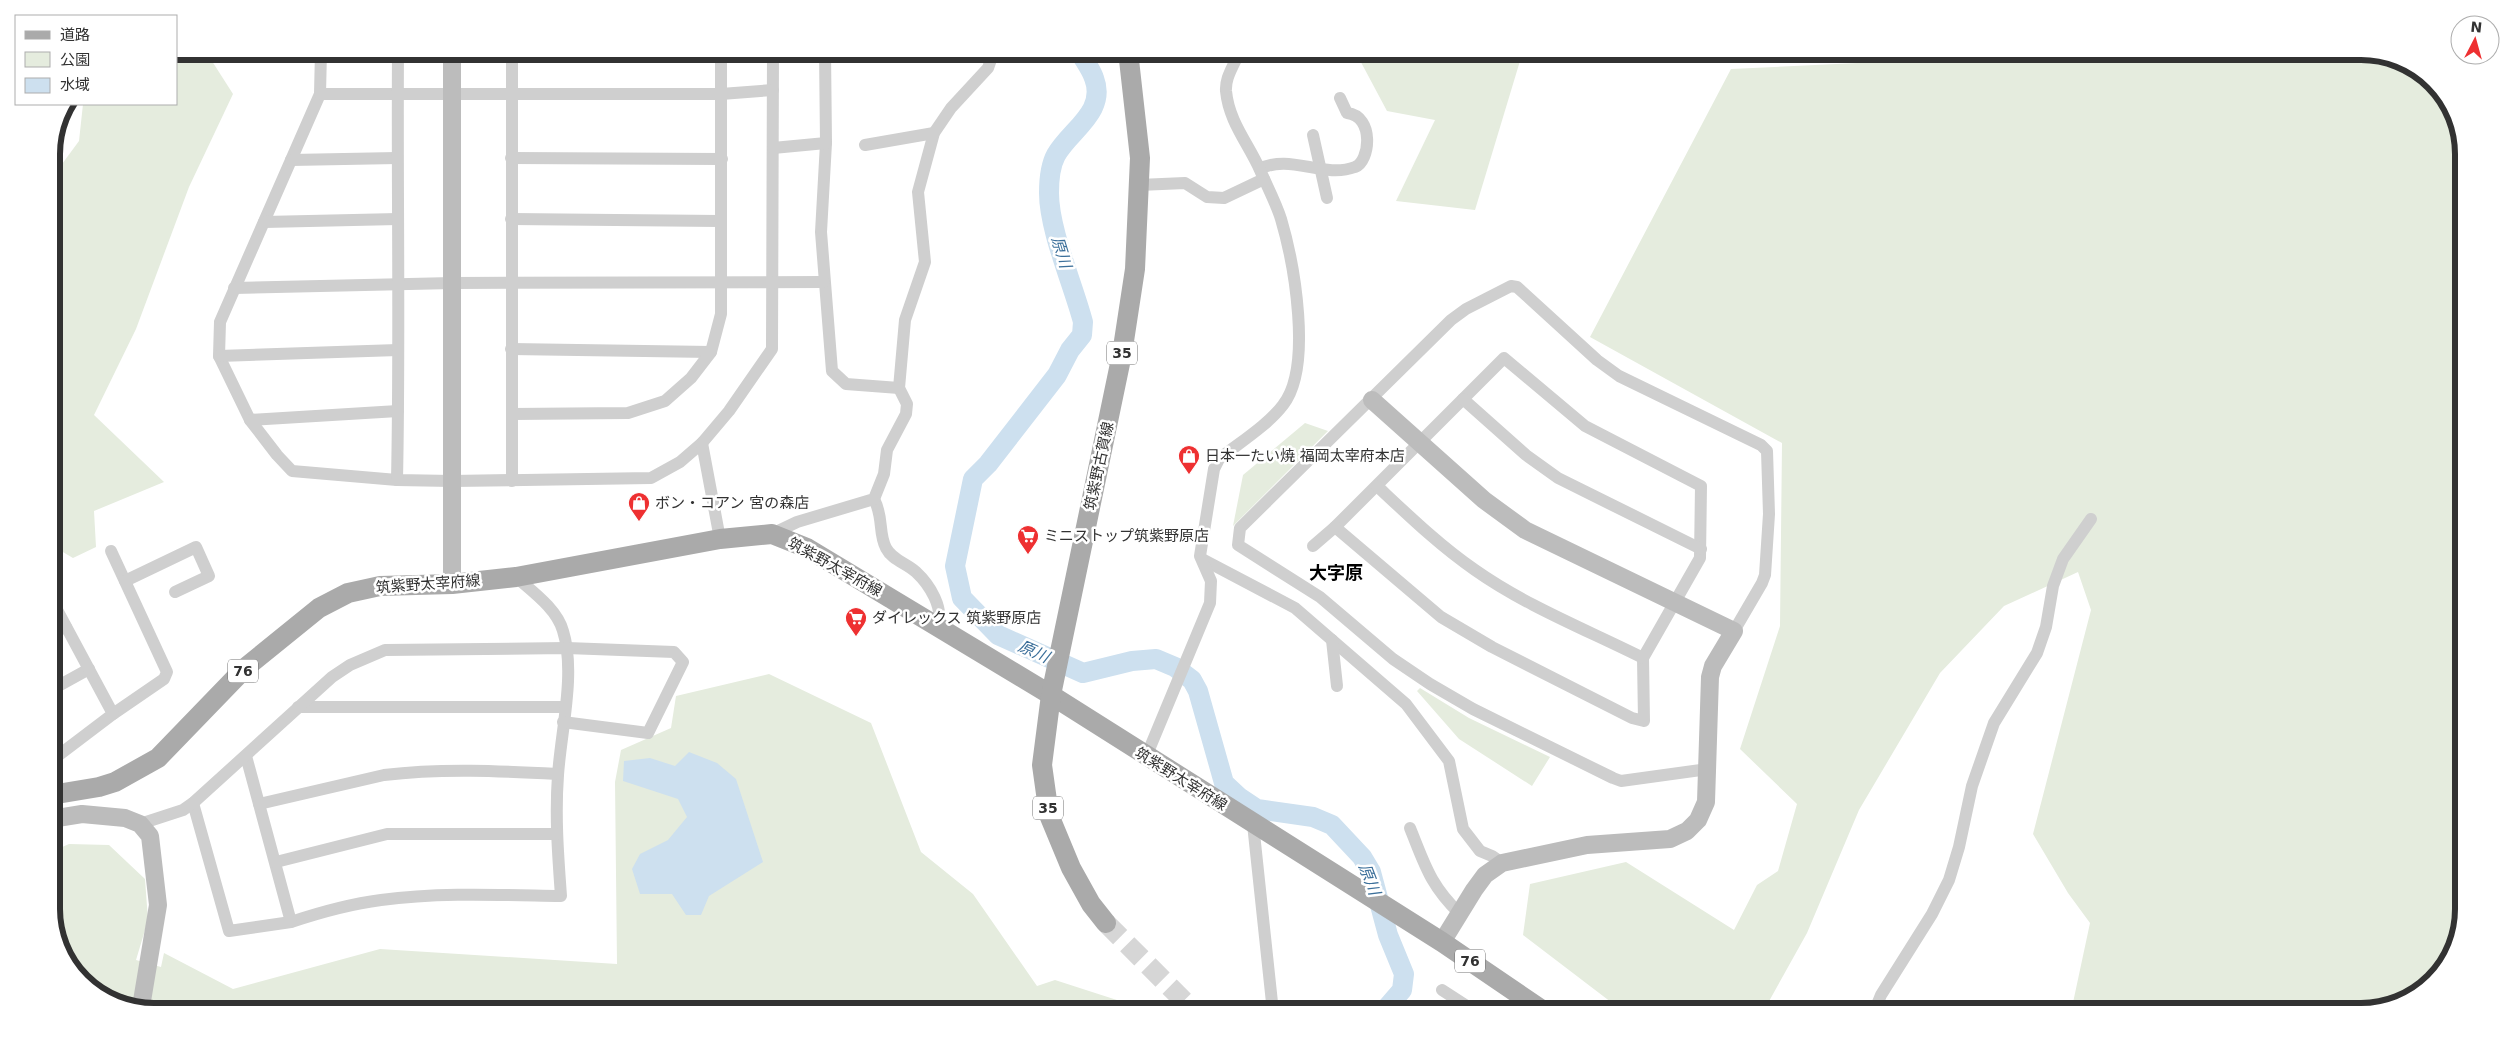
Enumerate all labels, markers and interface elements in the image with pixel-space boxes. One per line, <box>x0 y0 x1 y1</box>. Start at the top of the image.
legend <box>15 15 178 105</box>
north arrow <box>2450 15 2500 65</box>
text: N <box>2470 19 2483 36</box>
text: 道路 <box>60 26 90 44</box>
text: 公園 <box>60 51 90 69</box>
text: 水域 <box>60 76 90 94</box>
water label: 原川 <box>1048 234 1076 272</box>
road number: 35 <box>1107 342 1137 364</box>
street label: 筑紫野古賀線 <box>1081 420 1117 512</box>
shop icon: 日本一たい焼 福岡太宰府本店 <box>1177 444 1201 475</box>
place label: 日本一たい焼 福岡太宰府本店 <box>1205 447 1405 465</box>
shop icon: ボン・コアン 宮の森店 <box>627 491 651 522</box>
place label: ボン・コアン 宮の森店 <box>655 494 809 512</box>
supermarket icon: ミニストップ筑紫野原店 <box>1016 524 1040 555</box>
place label: ミニストップ筑紫野原店 <box>1044 527 1209 545</box>
street label: 筑紫野太宰府線 <box>785 534 885 600</box>
district label: 大字原 <box>1309 562 1363 583</box>
street label: 筑紫野太宰府線 <box>375 571 481 597</box>
supermarket icon: ダイレックス 筑紫野原店 <box>844 606 868 637</box>
place label: ダイレックス 筑紫野原店 <box>872 609 1041 627</box>
water label: 原川 <box>1015 636 1054 667</box>
road number: 76 <box>228 659 258 682</box>
street label: 筑紫野太宰府線 <box>1132 744 1230 814</box>
road number: 35 <box>1033 796 1063 820</box>
water label: 原川 <box>1355 861 1385 899</box>
road number: 76 <box>1455 949 1485 972</box>

